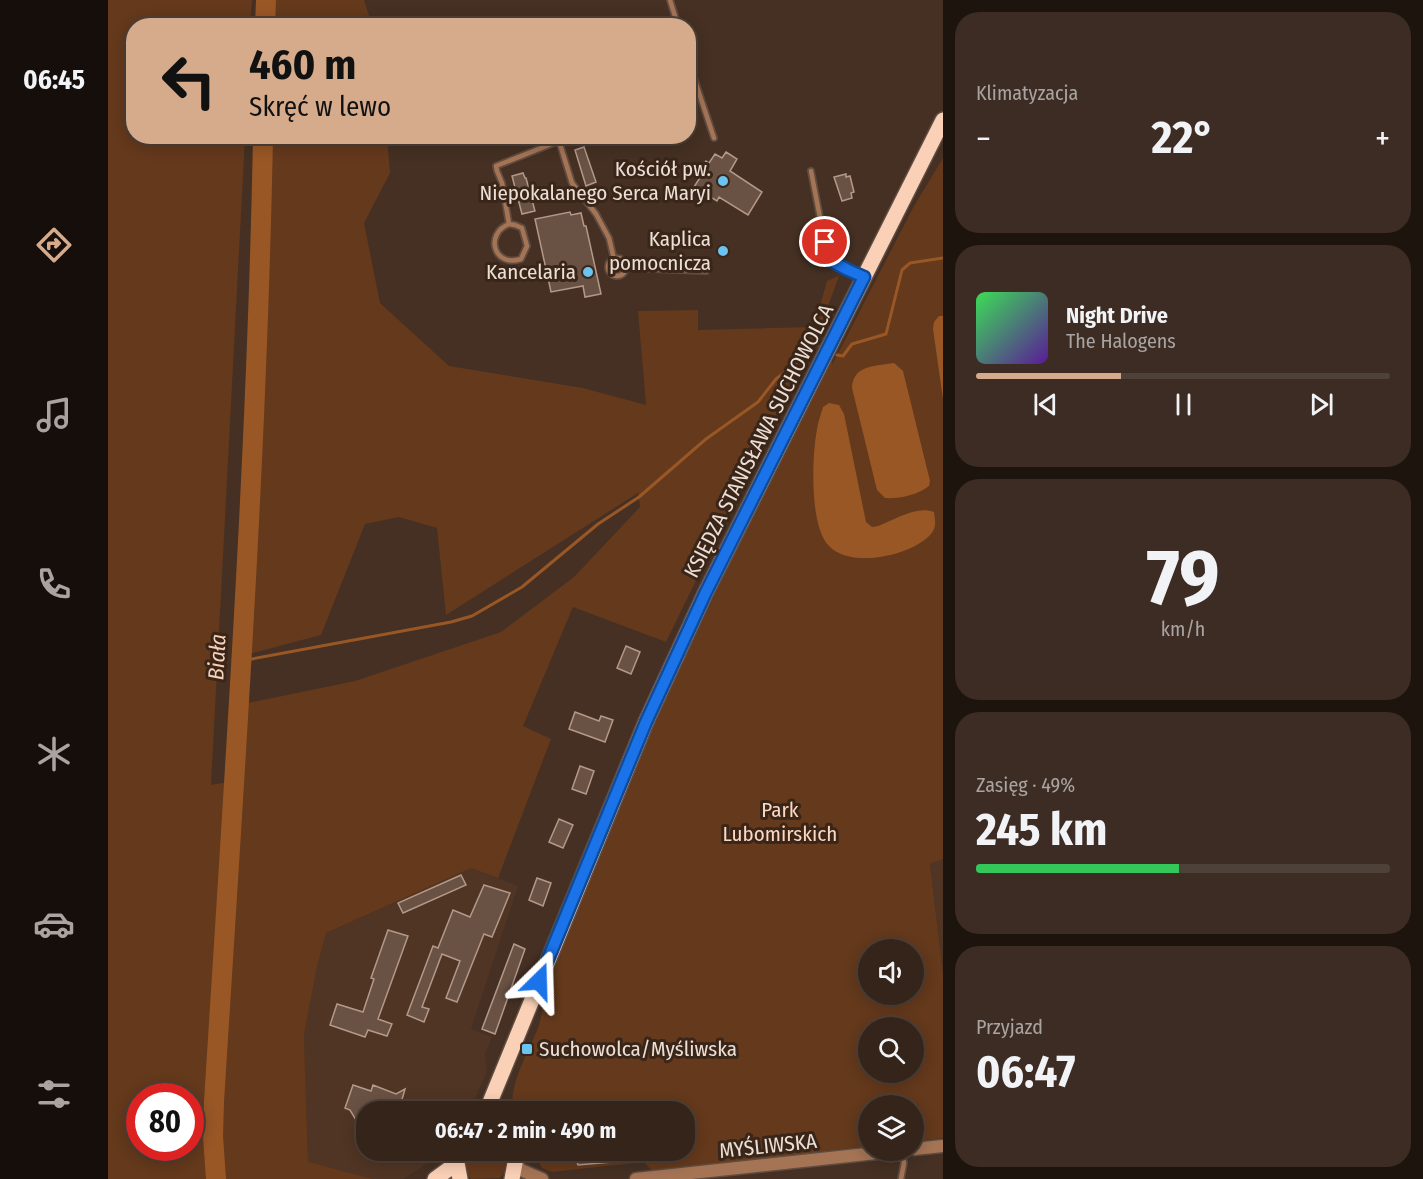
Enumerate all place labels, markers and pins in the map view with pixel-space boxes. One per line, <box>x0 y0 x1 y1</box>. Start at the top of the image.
place label: Kościół pw. Niepokalanego Serca Maryi <box>479 156 711 206</box>
marker: Kościół pw. Niepokalanego Serca Maryi <box>716 174 730 188</box>
pin <box>799 216 850 267</box>
place label: Kaplica pomocnicza <box>609 226 711 276</box>
marker: Kaplica pomocnicza <box>716 244 730 258</box>
place label: Kancelaria <box>486 259 576 285</box>
marker: Kancelaria <box>581 265 595 279</box>
place label: Suchowolca/Myśliwska <box>539 1036 737 1062</box>
marker: Suchowolca/Myśliwska <box>520 1042 534 1056</box>

